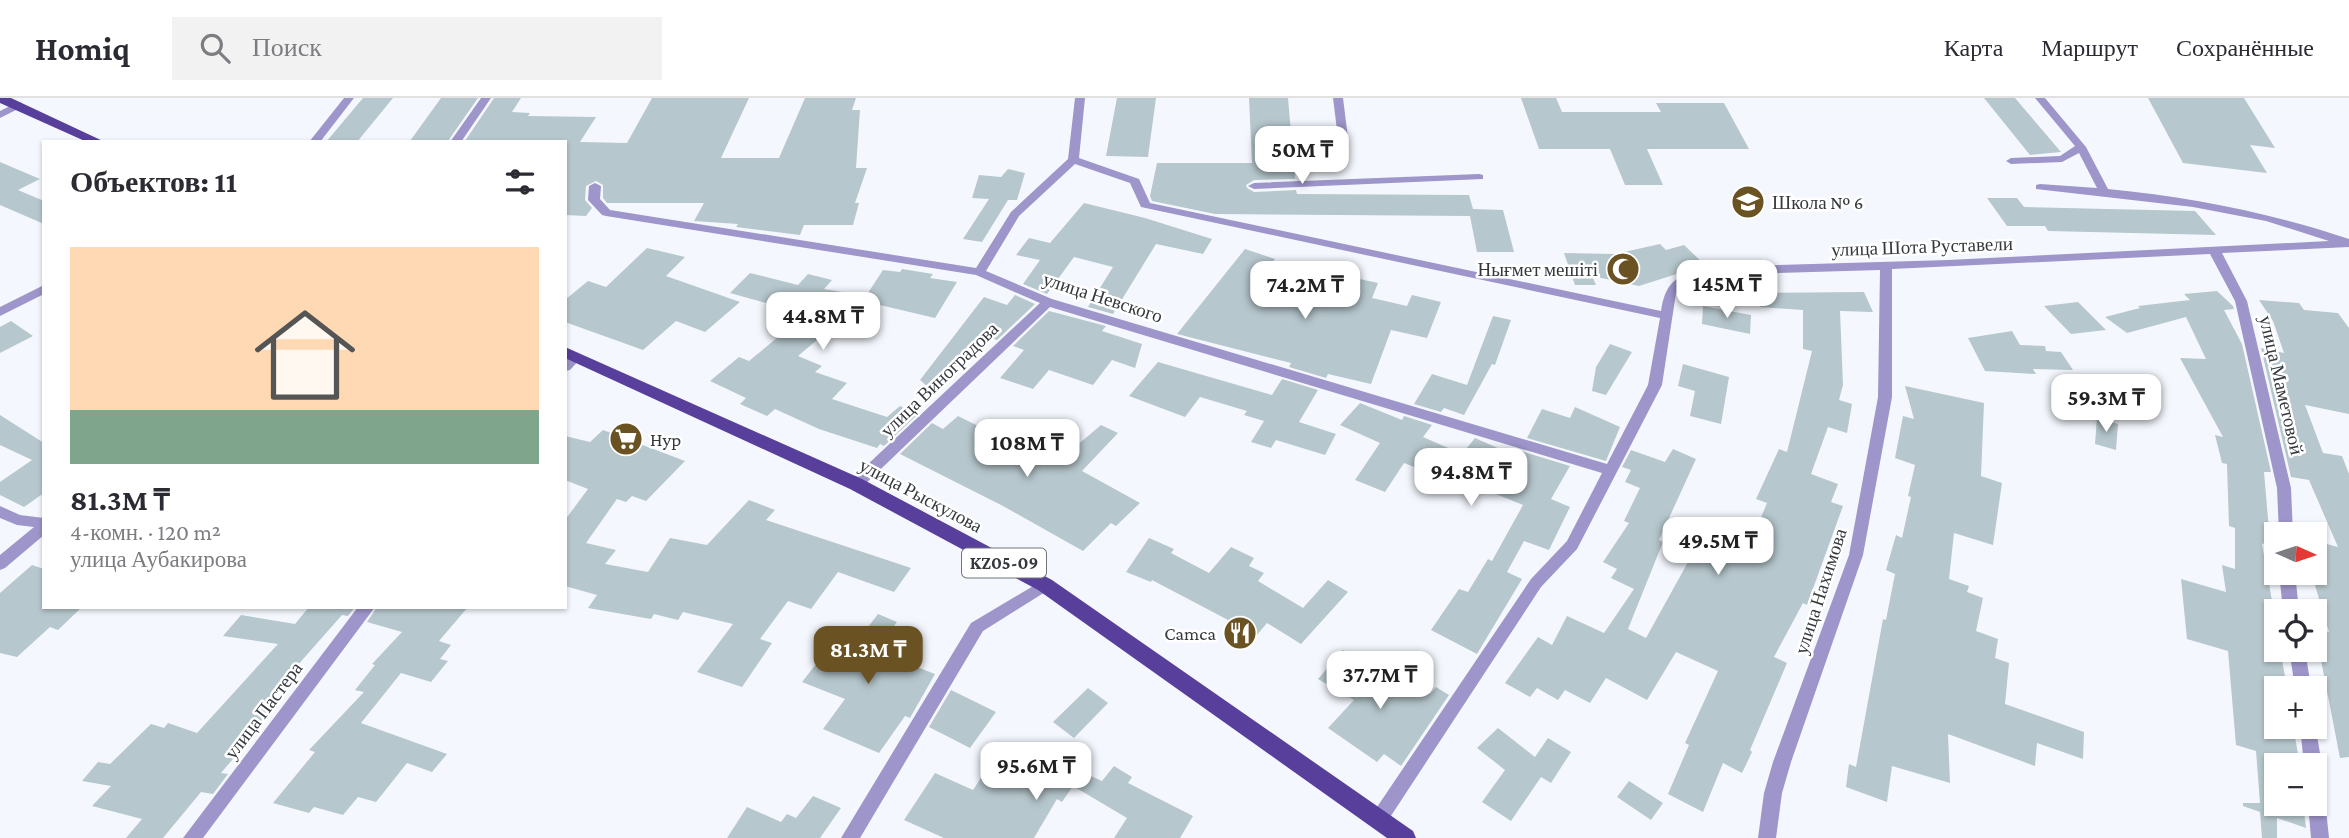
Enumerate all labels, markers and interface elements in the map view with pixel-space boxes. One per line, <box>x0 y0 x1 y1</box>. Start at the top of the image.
search box <box>172 17 662 80</box>
icon: search <box>196 29 234 67</box>
text: Homiq <box>35 30 130 67</box>
text: Поиск <box>252 33 322 62</box>
text: Карта <box>1944 34 2003 61</box>
text: Маршрут <box>2041 34 2138 61</box>
text: Сохранённые <box>2176 34 2314 61</box>
pin: 50M ₸ <box>1253 126 1351 186</box>
text: 50M ₸ <box>1271 136 1333 162</box>
icon: filters <box>501 163 539 201</box>
text: Объектов: 11 <box>70 165 237 198</box>
school or university icon: Школа № 6 <box>1729 183 1767 221</box>
place label: Школа № 6 <box>1772 192 1863 213</box>
street label: улица Шота Руставели <box>1831 233 2013 260</box>
mosque icon: Нығмет мешіті <box>1604 250 1642 288</box>
place label: Нығмет мешіті <box>1477 259 1598 280</box>
pin: 145M ₸ <box>1670 260 1784 320</box>
pin: 74.2M ₸ <box>1240 262 1370 321</box>
street label: улица Невского <box>1040 268 1165 327</box>
text: 145M ₸ <box>1692 270 1762 296</box>
text: 74.2M ₸ <box>1266 271 1344 297</box>
icon: home <box>242 292 368 418</box>
pin: 44.8M ₸ <box>758 292 888 352</box>
text: 44.8M ₸ <box>782 302 864 328</box>
street label: улица Маметовой <box>2255 313 2308 457</box>
street label: улица Виноградова <box>876 318 1003 441</box>
pin: 59.3M ₸ <box>2041 374 2171 434</box>
text: 59.3M ₸ <box>2067 384 2145 410</box>
supermarket icon: Hyp <box>607 420 645 458</box>
pin: 108M ₸ <box>970 420 1084 479</box>
place label: Hyp <box>650 429 681 450</box>
text: 108M ₸ <box>991 429 1063 455</box>
pin: 94.8M ₸ <box>1406 448 1536 508</box>
street label: улица Рыскулова <box>856 454 986 537</box>
text: 94.8M ₸ <box>1430 458 1512 484</box>
text: 81.3M ₸ <box>70 483 170 516</box>
pin: 49.5M ₸ <box>1653 518 1783 577</box>
text: 4-комн. · 120 m² <box>70 519 221 545</box>
north arrow <box>2264 522 2328 584</box>
map controls <box>2264 522 2327 816</box>
street label: улица Нахимова <box>1790 525 1851 657</box>
text: 49.5M ₸ <box>1679 527 1757 553</box>
text: улица Аубакирова <box>70 546 247 572</box>
road number: KZ05-09 <box>962 548 1046 578</box>
button: locate <box>2264 599 2327 662</box>
restaurant icon: Camca <box>1221 614 1259 652</box>
place label: Camca <box>1164 623 1216 644</box>
pin: 81.3M ₸ <box>803 626 933 686</box>
text: 81.3M ₸ <box>830 636 906 662</box>
pin: 37.7M ₸ <box>1315 652 1445 711</box>
street label: улица Пастера <box>220 657 307 763</box>
text: 37.7M ₸ <box>1343 661 1417 687</box>
button: + <box>2264 676 2327 739</box>
pin: 95.6M ₸ <box>971 742 1101 802</box>
text: 95.6M ₸ <box>996 752 1076 778</box>
button: − <box>2264 753 2327 816</box>

